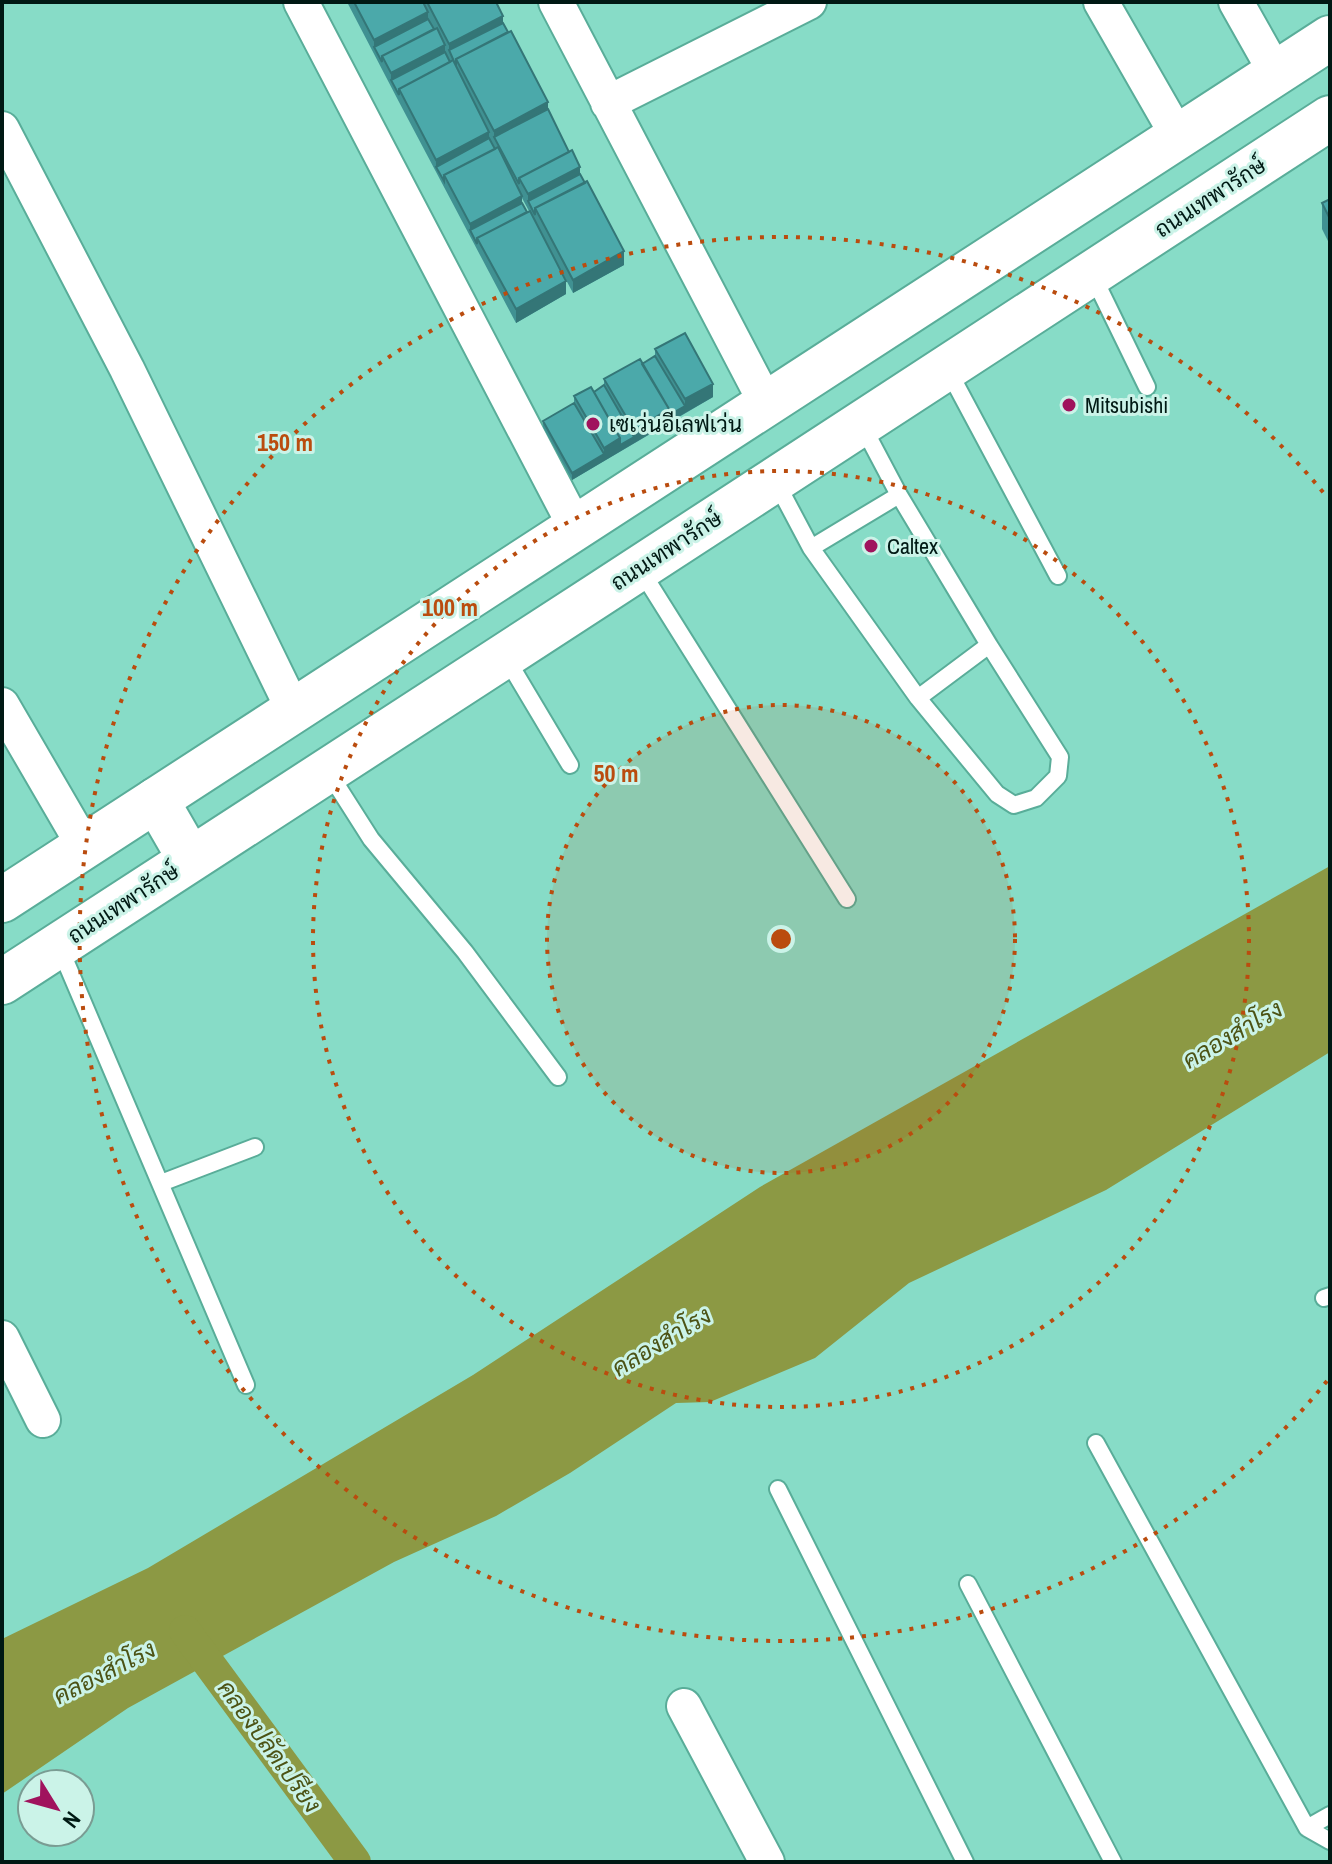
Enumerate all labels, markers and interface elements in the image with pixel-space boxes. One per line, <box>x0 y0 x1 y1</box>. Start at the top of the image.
street label: ถนนเทพารักษ์ <box>1149 149 1272 244</box>
place label: Mitsubishi <box>1085 390 1168 420</box>
marker: Mitsubishi <box>1060 396 1078 414</box>
place label: เซเว่นอีเลฟเว่น <box>609 409 742 439</box>
marker: เซเว่นอีเลฟเว่น <box>584 415 602 433</box>
text: 150 m <box>257 426 313 458</box>
street label: ถนนเทพารักษ์ <box>605 502 728 597</box>
place label: Caltex <box>887 531 938 561</box>
marker: Caltex <box>862 537 880 555</box>
text: 100 m <box>422 591 478 623</box>
text: 50 m <box>594 757 638 789</box>
street label: ถนนเทพารักษ์ <box>62 855 185 950</box>
centre of rings <box>767 925 795 953</box>
water label: คลองสำโรง <box>1176 992 1288 1075</box>
water label: คลองสำโรง <box>605 1299 717 1383</box>
water label: คลองสำโรง <box>47 1633 161 1711</box>
water label: คลองปลัดเปรียง <box>211 1673 329 1819</box>
north arrow <box>16 1768 96 1848</box>
text: N <box>56 1806 88 1834</box>

